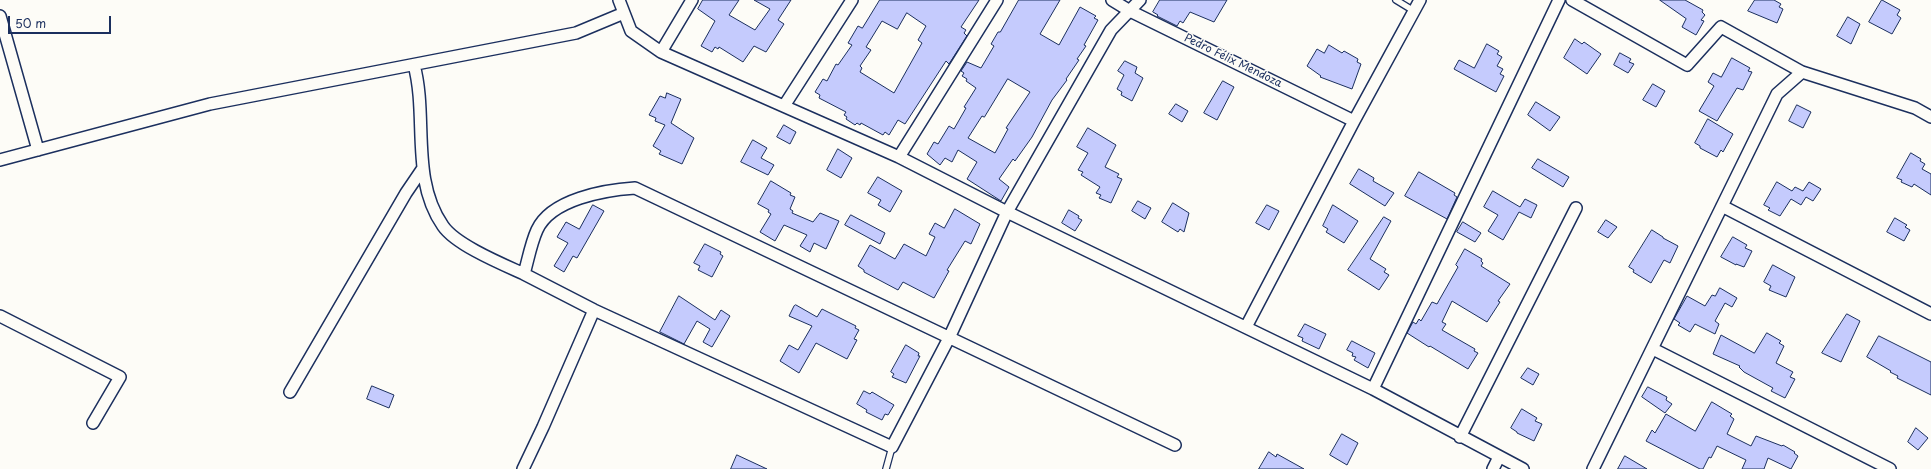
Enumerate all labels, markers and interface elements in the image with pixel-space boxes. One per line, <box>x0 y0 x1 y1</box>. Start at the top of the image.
scale bar <box>10 8 113 34</box>
text: 50 m <box>15 14 46 32</box>
street label: Pedro Félix Mendoza <box>1182 32 1284 90</box>

